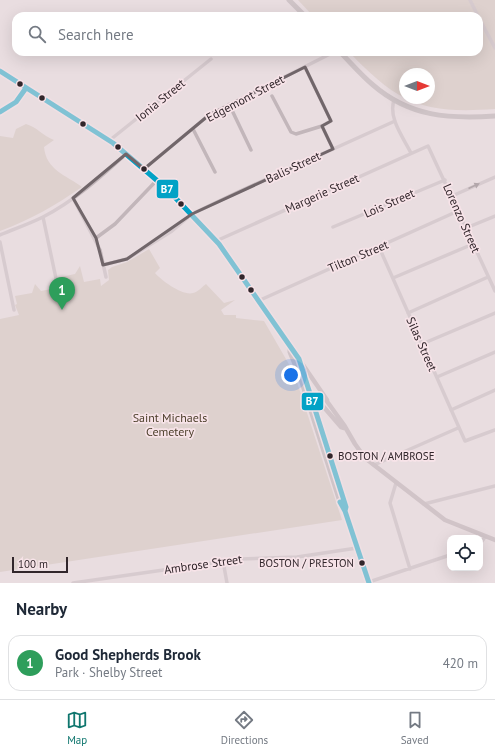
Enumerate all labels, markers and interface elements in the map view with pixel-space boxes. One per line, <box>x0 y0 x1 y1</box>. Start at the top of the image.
search box <box>12 12 483 56</box>
icon: search <box>26 23 48 45</box>
text: Search here <box>58 25 134 44</box>
north arrow <box>399 68 435 104</box>
street label: Edgemont Street <box>203 71 287 125</box>
street label: Ionia Street <box>132 75 188 125</box>
unlabelled marker <box>15 79 25 89</box>
unlabelled marker <box>37 93 47 103</box>
unlabelled marker <box>78 119 88 129</box>
unlabelled marker <box>113 142 123 152</box>
street label: Balis Street <box>263 148 323 186</box>
unlabelled marker <box>139 164 149 174</box>
street label: Margerie Street <box>283 170 361 216</box>
line badge: B7 <box>156 179 179 199</box>
street label: Lorenzo Street <box>440 181 484 255</box>
text: B7 <box>161 182 173 196</box>
one-way arrow <box>468 183 480 189</box>
street label: Lois Street <box>361 185 417 221</box>
unlabelled marker <box>176 199 186 209</box>
street label: Tilton Street <box>326 237 390 275</box>
unlabelled marker <box>237 272 247 282</box>
pin: 1 <box>49 277 75 310</box>
unlabelled marker <box>246 285 256 295</box>
street label: Silas Street <box>403 314 441 374</box>
your location <box>281 365 301 385</box>
line badge: B7 <box>301 392 324 411</box>
text: B7 <box>306 394 318 408</box>
park label: Saint Michaels Cemetery <box>133 410 207 439</box>
place label: BOSTON / AMBROSE <box>338 449 435 463</box>
marker: BOSTON / AMBROSE <box>325 451 335 461</box>
map controls <box>447 535 483 571</box>
button: locate <box>447 535 483 571</box>
street label: Ambrose Street <box>163 551 243 577</box>
scale bar <box>12 555 68 574</box>
place label: BOSTON / PRESTON <box>259 556 354 570</box>
text: 100 m <box>18 557 48 571</box>
marker: BOSTON / PRESTON <box>357 558 367 568</box>
text: Nearby <box>16 598 67 620</box>
text: Good Shepherds Brook <box>55 645 201 664</box>
text: 1 <box>26 655 34 672</box>
text: 420 m <box>443 655 478 672</box>
text: Park · Shelby Street <box>55 664 162 681</box>
tab: Map <box>66 709 88 747</box>
tab: Directions <box>221 709 268 747</box>
tab: Saved <box>401 709 429 747</box>

